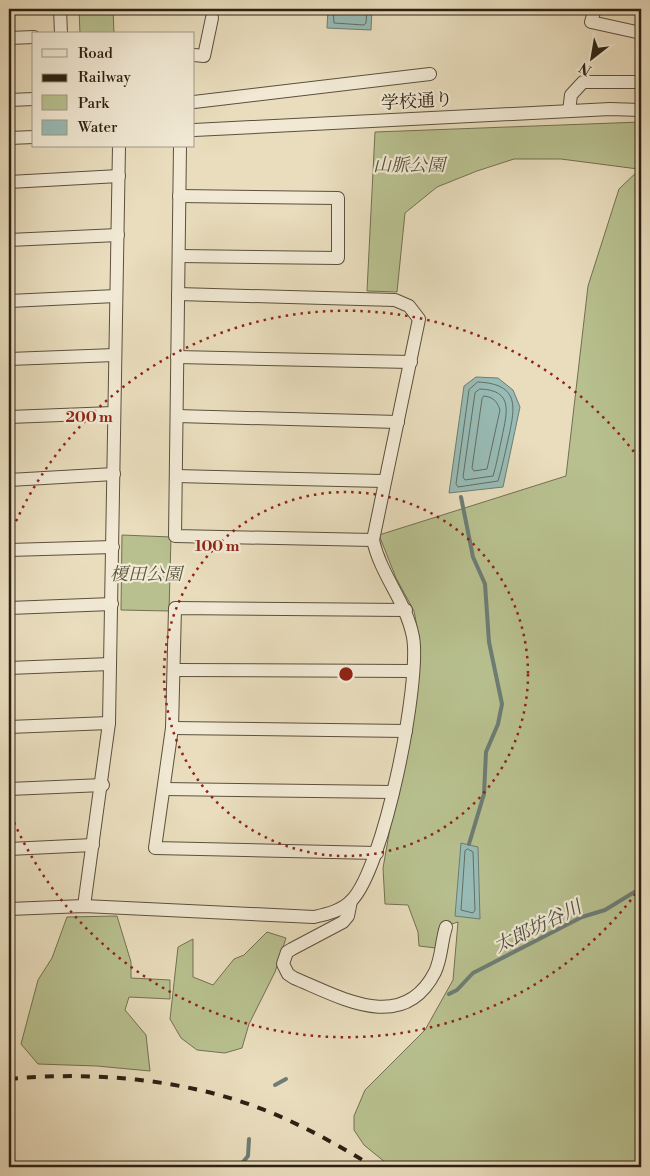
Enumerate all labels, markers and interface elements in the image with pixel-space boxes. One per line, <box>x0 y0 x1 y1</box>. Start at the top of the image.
legend <box>32 32 195 148</box>
north arrow <box>568 32 618 82</box>
text: Road <box>78 44 113 63</box>
text: N <box>576 58 595 79</box>
text: Railway <box>78 68 132 87</box>
street label: 学校通り <box>380 88 454 115</box>
text: Park <box>78 94 110 113</box>
text: Water <box>77 118 118 137</box>
park label: 山脈公園 <box>373 154 448 177</box>
text: 200 m <box>65 408 113 427</box>
text: 100 m <box>195 537 240 556</box>
park label: 榎田公園 <box>110 563 185 586</box>
centre of rings <box>337 665 355 683</box>
water label: 太郎坊谷川 <box>489 894 587 959</box>

